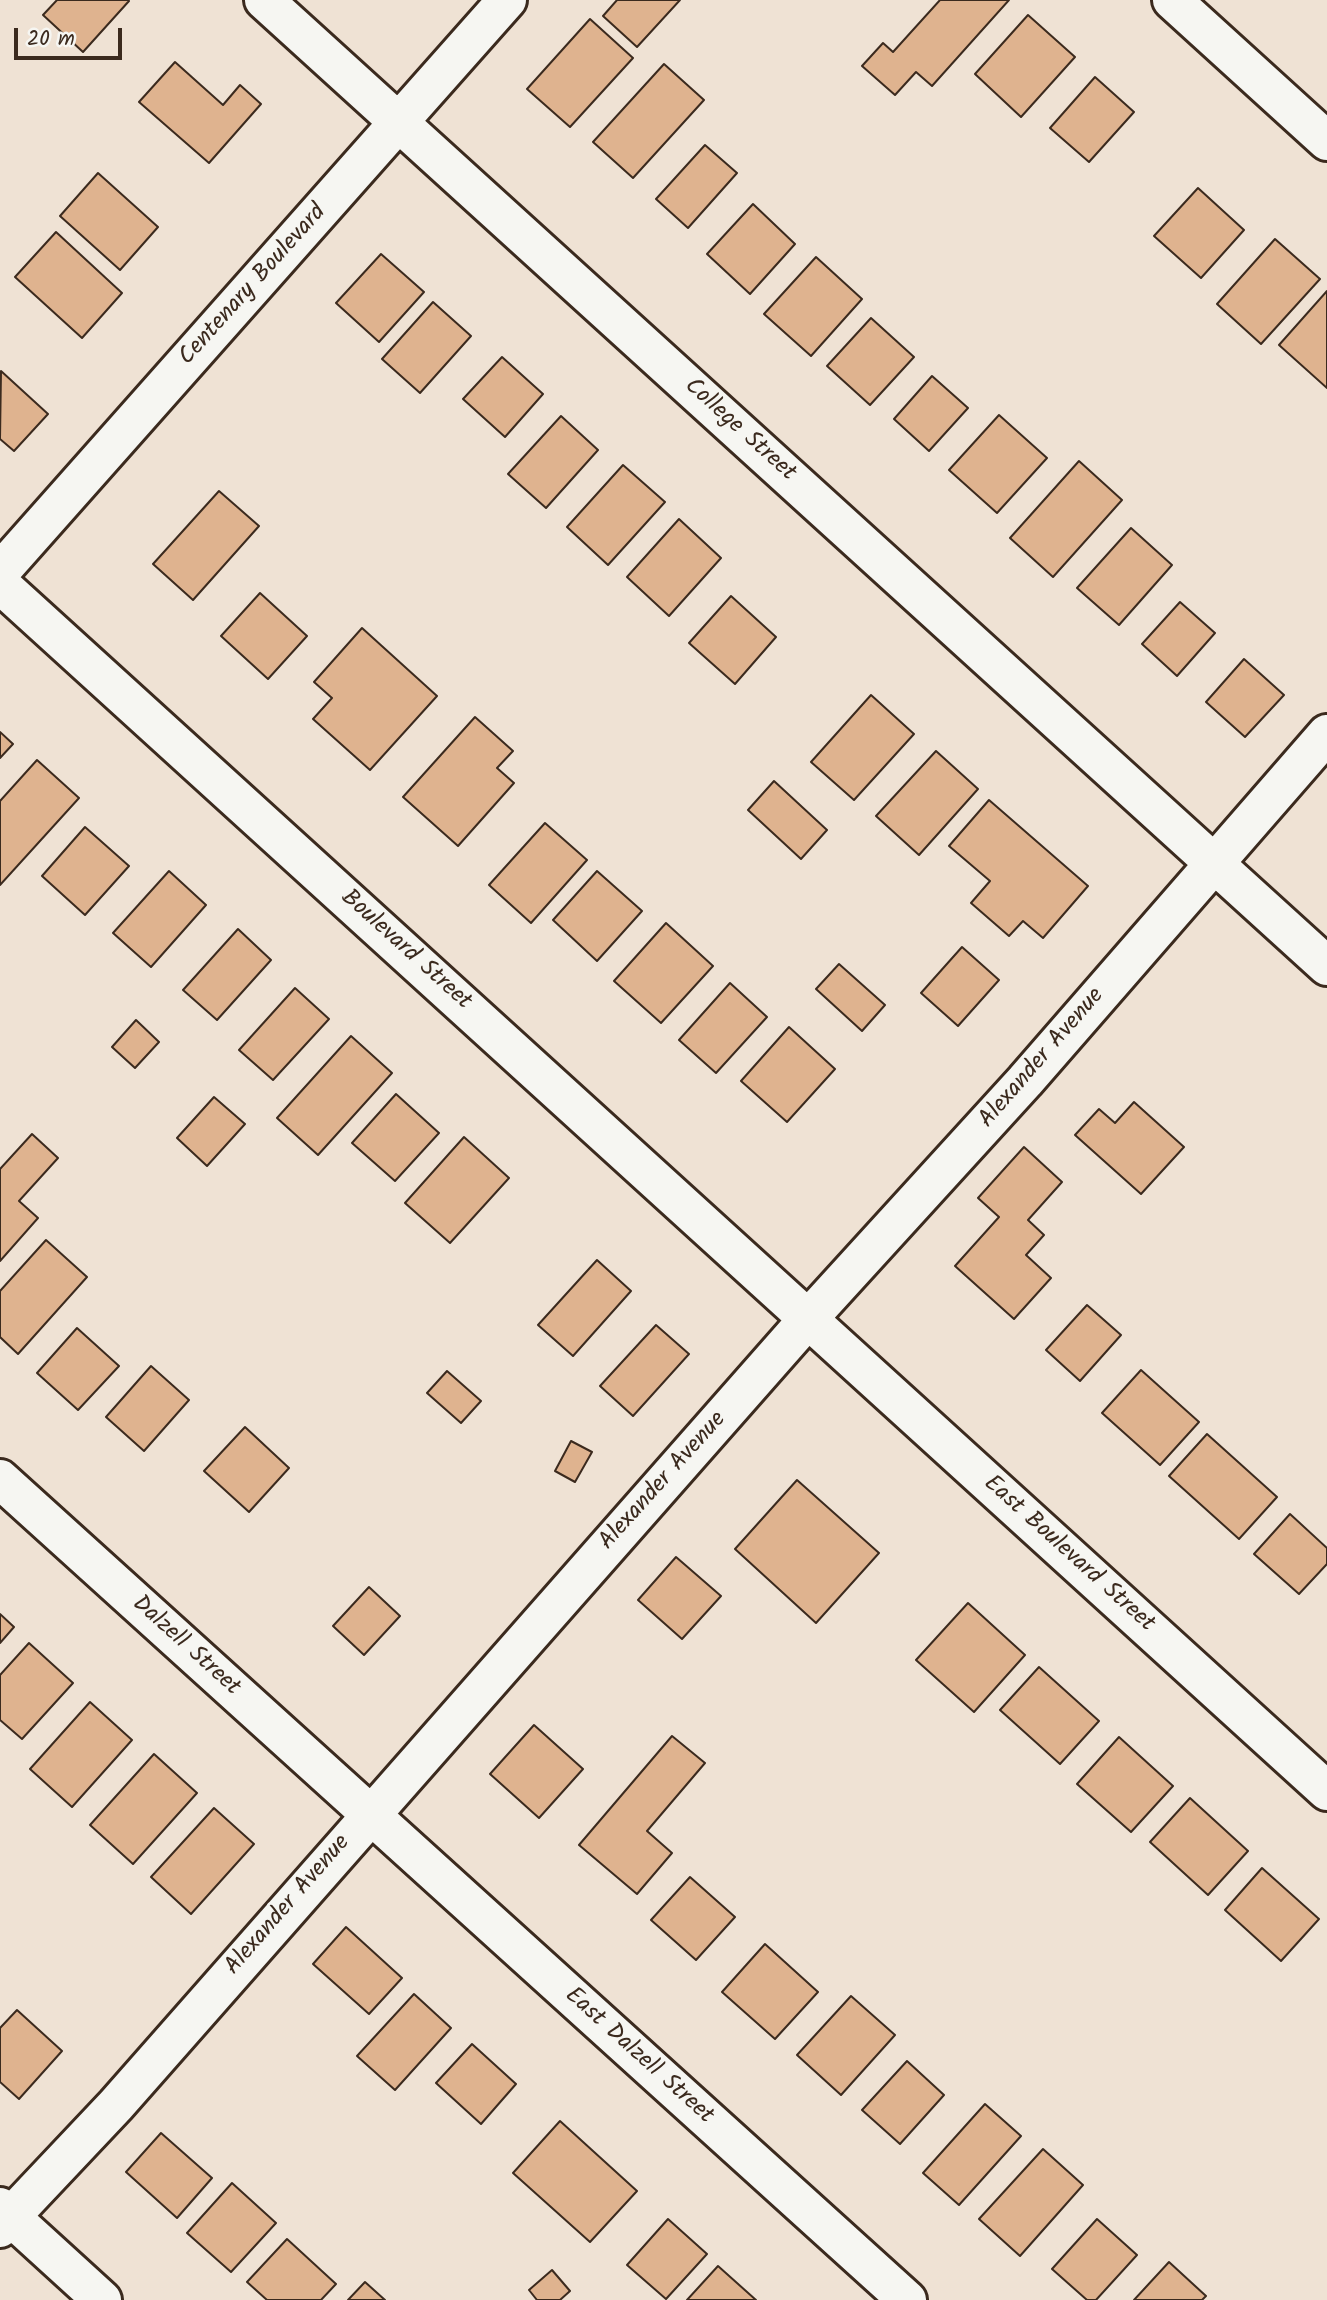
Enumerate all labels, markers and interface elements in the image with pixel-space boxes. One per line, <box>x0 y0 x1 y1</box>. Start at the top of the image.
scale bar <box>18 14 126 58</box>
text: 20 m <box>27 23 75 56</box>
street label: Centenary Boulevard <box>174 200 334 372</box>
street label: College Street <box>677 373 801 489</box>
street label: Boulevard Street <box>334 885 476 1017</box>
street label: Alexander Avenue <box>974 983 1112 1135</box>
street label: Alexander Avenue <box>594 1407 734 1557</box>
street label: East Boulevard Street <box>976 1470 1160 1640</box>
street label: Dalzell Street <box>125 1591 245 1703</box>
street label: Alexander Avenue <box>220 1830 358 1982</box>
street label: East Dalzell Street <box>558 1983 718 2131</box>

